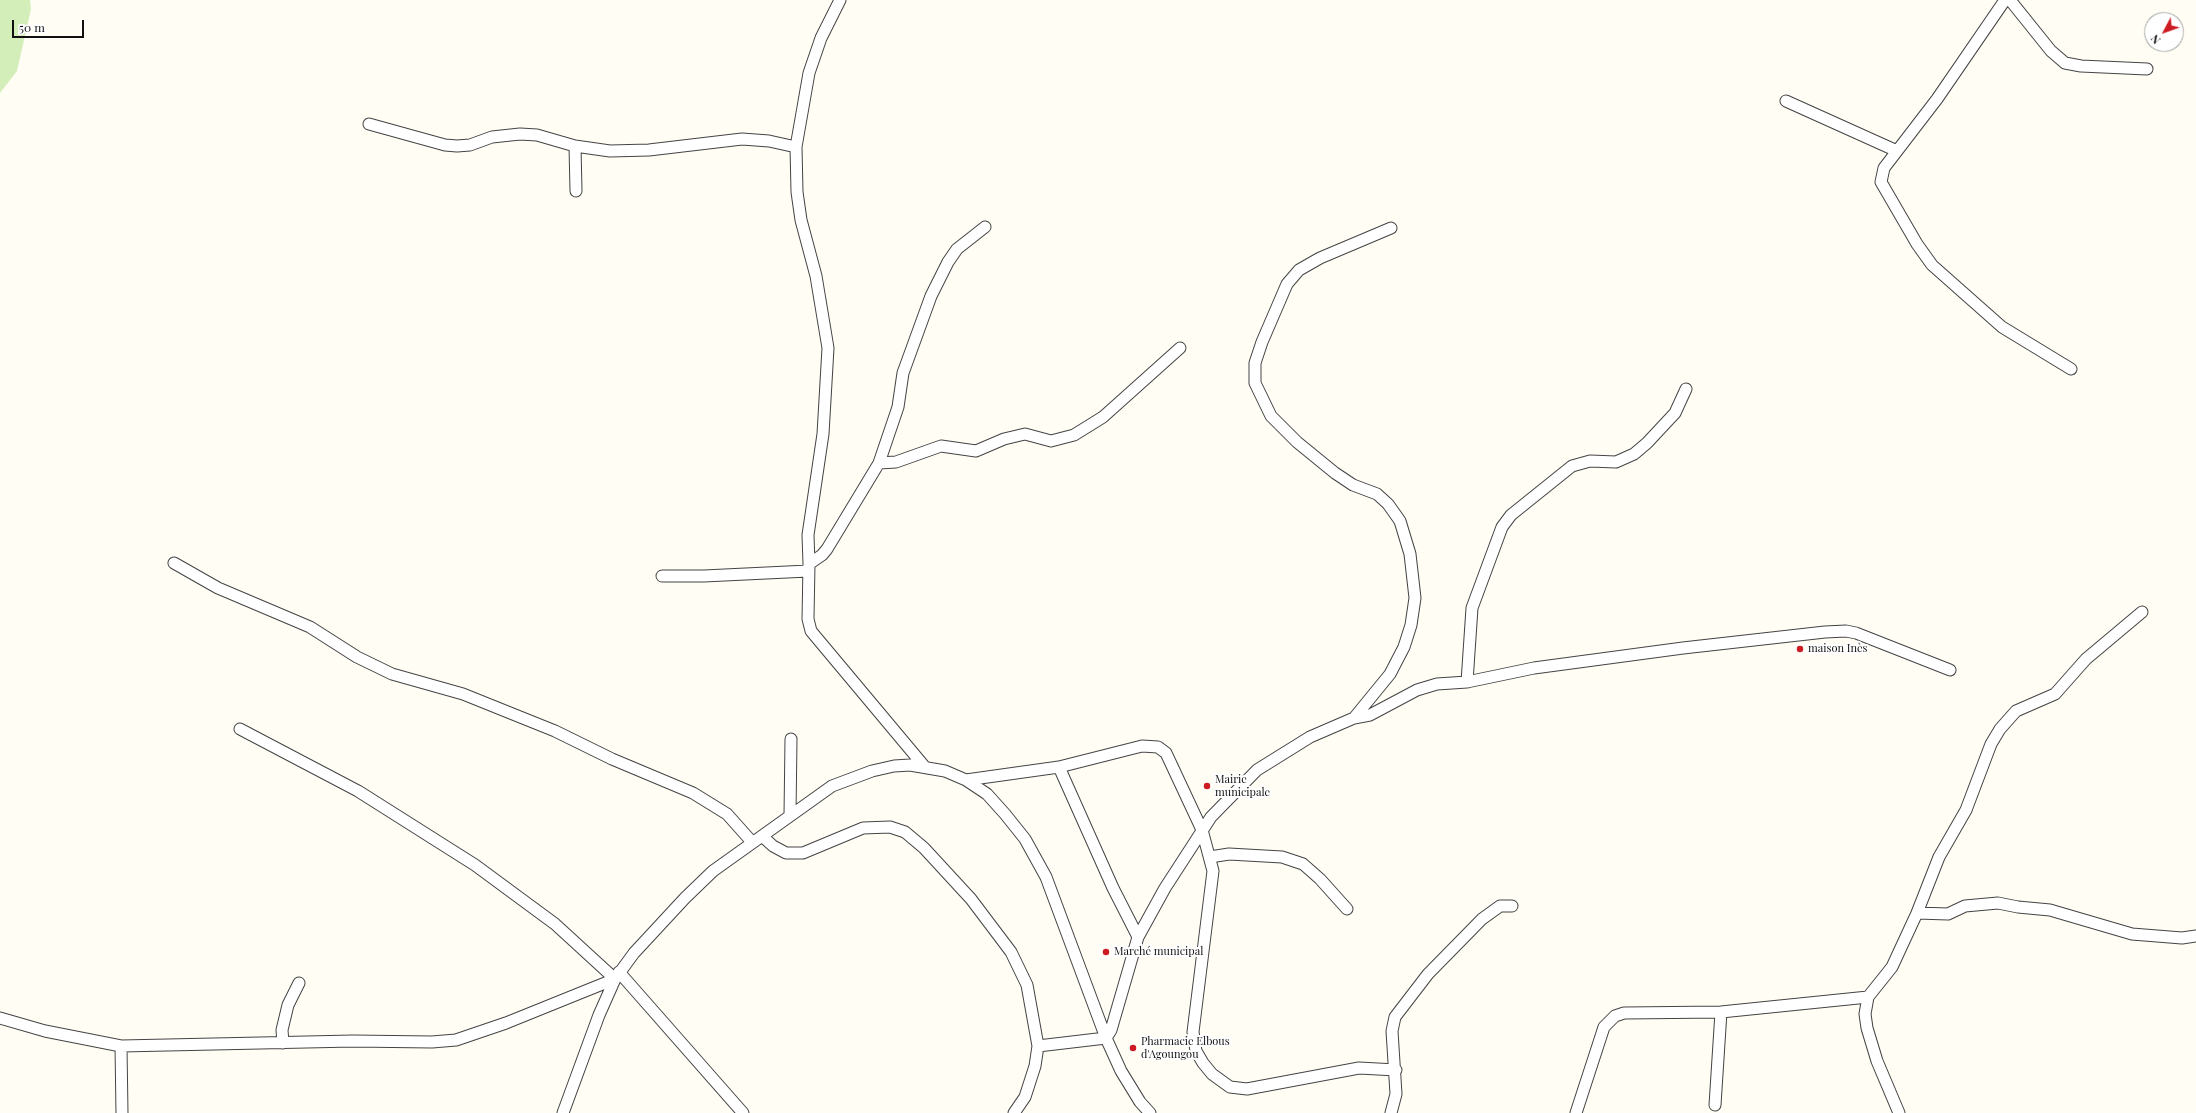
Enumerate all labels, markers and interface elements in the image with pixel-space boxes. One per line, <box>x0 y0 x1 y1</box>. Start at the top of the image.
scale bar <box>14 12 86 38</box>
north arrow <box>2144 12 2184 52</box>
text: 50 m <box>19 19 45 35</box>
text: N <box>2147 32 2164 47</box>
place label: maison Inès <box>1808 642 1867 656</box>
marker: maison Inès <box>1795 644 1805 654</box>
place label: Mairie municipale <box>1215 773 1270 799</box>
marker: Mairie municipale <box>1202 781 1212 791</box>
place label: Marché municipal <box>1114 945 1203 959</box>
marker: Marché municipal <box>1101 947 1111 957</box>
place label: Pharmacie Elbous d'Agoungou <box>1141 1035 1230 1061</box>
marker: Pharmacie Elbous d'Agoungou <box>1128 1043 1138 1053</box>

